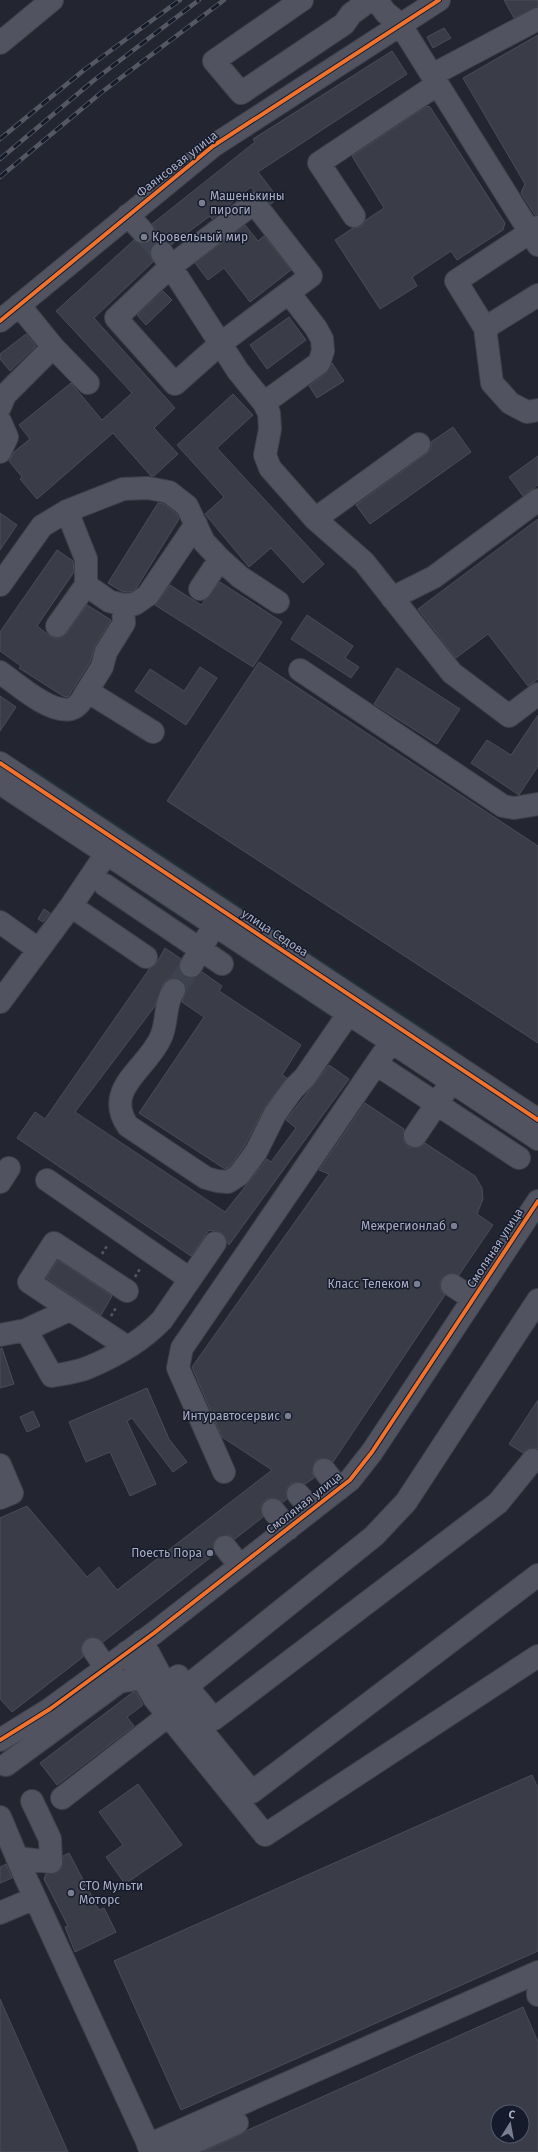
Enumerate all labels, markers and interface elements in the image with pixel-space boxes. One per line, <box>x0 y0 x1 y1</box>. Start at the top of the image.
street label: Фаянсовая улица <box>134 128 220 200</box>
place label: Машенькины пироги <box>210 189 285 217</box>
marker: Машенькины пироги <box>197 198 207 208</box>
place label: Кровельный мир <box>152 230 248 244</box>
marker: Кровельный мир <box>139 232 149 242</box>
street label: улица Седова <box>239 906 311 960</box>
street label: Смоляная улица <box>464 1206 526 1290</box>
place label: Межрегионлаб <box>361 1219 446 1233</box>
marker: Межрегионлаб <box>449 1221 459 1231</box>
place label: Класс Телеком <box>327 1277 409 1291</box>
marker: Класс Телеком <box>412 1279 422 1289</box>
place label: Интуравтосервис <box>182 1409 280 1423</box>
marker: Интуравтосервис <box>283 1411 293 1421</box>
street label: Смоляная улица <box>263 1469 345 1537</box>
place label: Поесть Пора <box>131 1546 202 1560</box>
marker: Поесть Пора <box>205 1548 215 1558</box>
place label: СТО Мульти Моторс <box>79 1879 143 1907</box>
marker: СТО Мульти Моторс <box>66 1888 76 1898</box>
north arrow <box>490 2104 530 2144</box>
text: С <box>507 2108 517 2122</box>

